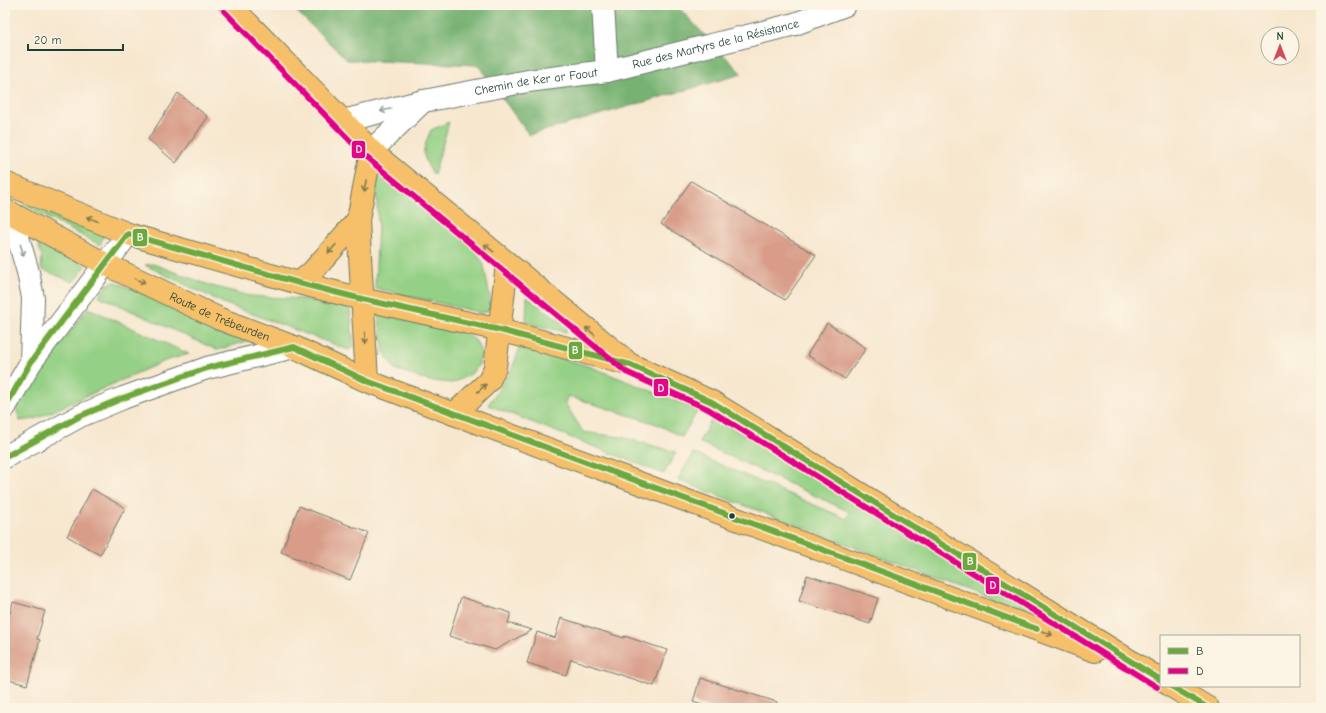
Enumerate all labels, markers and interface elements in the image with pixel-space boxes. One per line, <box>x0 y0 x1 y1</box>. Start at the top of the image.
street label: Rue des Martyrs de la Résistance <box>631 16 801 71</box>
scale bar <box>28 26 123 52</box>
north arrow <box>1260 26 1300 66</box>
text: N <box>1276 30 1284 43</box>
text: 20 m <box>34 33 62 47</box>
street label: Chemin de Ker ar Faout <box>473 65 599 98</box>
one-way arrow <box>380 107 393 114</box>
line badge: D <box>351 140 366 159</box>
text: D <box>356 143 363 156</box>
one-way arrow <box>360 179 368 192</box>
one-way arrow <box>87 214 99 222</box>
line badge: B <box>132 228 148 247</box>
text: B <box>137 231 144 244</box>
one-way arrow <box>19 244 26 257</box>
one-way arrow <box>328 244 337 254</box>
one-way arrow <box>484 244 495 253</box>
one-way arrow <box>134 278 146 285</box>
street label: Route de Trébeurden <box>167 289 272 344</box>
one-way arrow <box>584 327 595 335</box>
one-way arrow <box>361 331 368 344</box>
line badge: B <box>568 341 583 360</box>
text: B <box>572 344 579 357</box>
line badge: D <box>653 378 669 397</box>
text: D <box>658 382 665 395</box>
one-way arrow <box>477 383 487 392</box>
unlabelled marker <box>727 511 737 521</box>
line badge: B <box>962 552 977 571</box>
text: B <box>967 555 974 568</box>
line badge: D <box>985 576 1000 595</box>
text: D <box>990 579 997 592</box>
one-way arrow <box>1040 629 1052 637</box>
legend <box>1160 635 1300 687</box>
text: B <box>1196 644 1203 658</box>
text: D <box>1196 664 1204 678</box>

